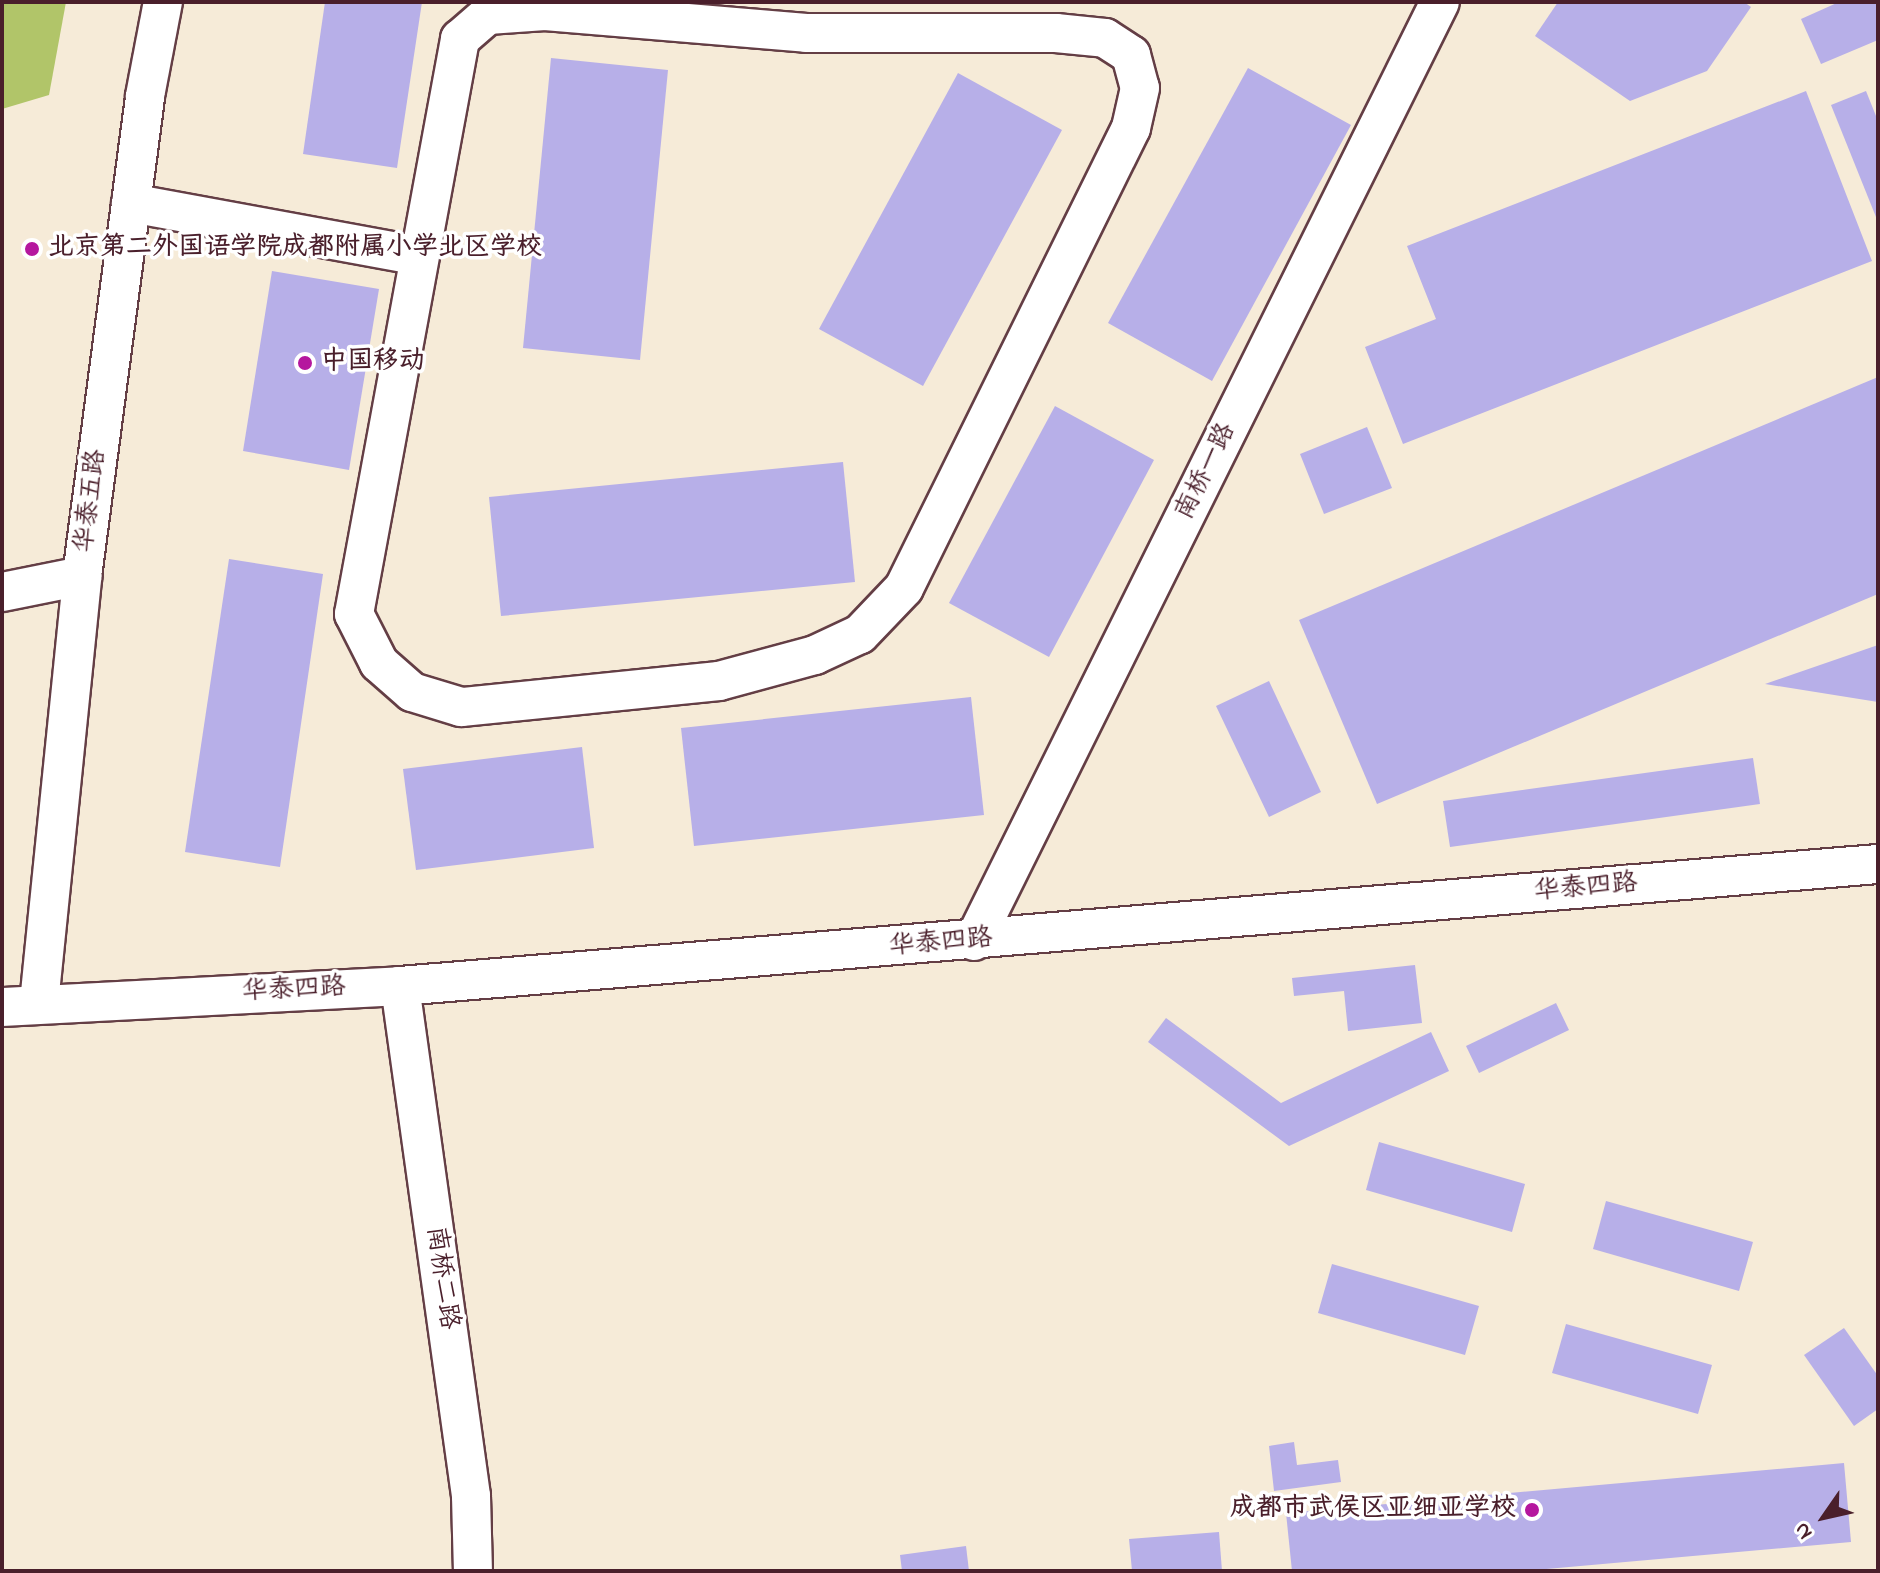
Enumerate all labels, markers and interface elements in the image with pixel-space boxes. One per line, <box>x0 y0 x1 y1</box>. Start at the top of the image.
place label: 北京第二外国语学院成都附属小学北区学校 <box>48 233 542 265</box>
marker: 北京第二外国语学院成都附属小学北区学校 <box>23 240 41 258</box>
place label: 中国移动 <box>321 347 425 379</box>
marker: 中国移动 <box>296 354 314 372</box>
street label: 南桥一路 <box>1170 418 1244 526</box>
street label: 华泰五路 <box>70 447 114 555</box>
street label: 华泰四路 <box>1533 869 1639 909</box>
street label: 华泰四路 <box>888 924 994 964</box>
street label: 华泰四路 <box>241 973 347 1009</box>
street label: 南桥二路 <box>418 1224 464 1332</box>
north arrow <box>1784 1477 1864 1557</box>
place label: 成都市武侯区亚细亚学校 <box>1230 1494 1516 1526</box>
marker: 成都市武侯区亚细亚学校 <box>1523 1501 1541 1519</box>
text: N <box>1787 1515 1822 1546</box>

